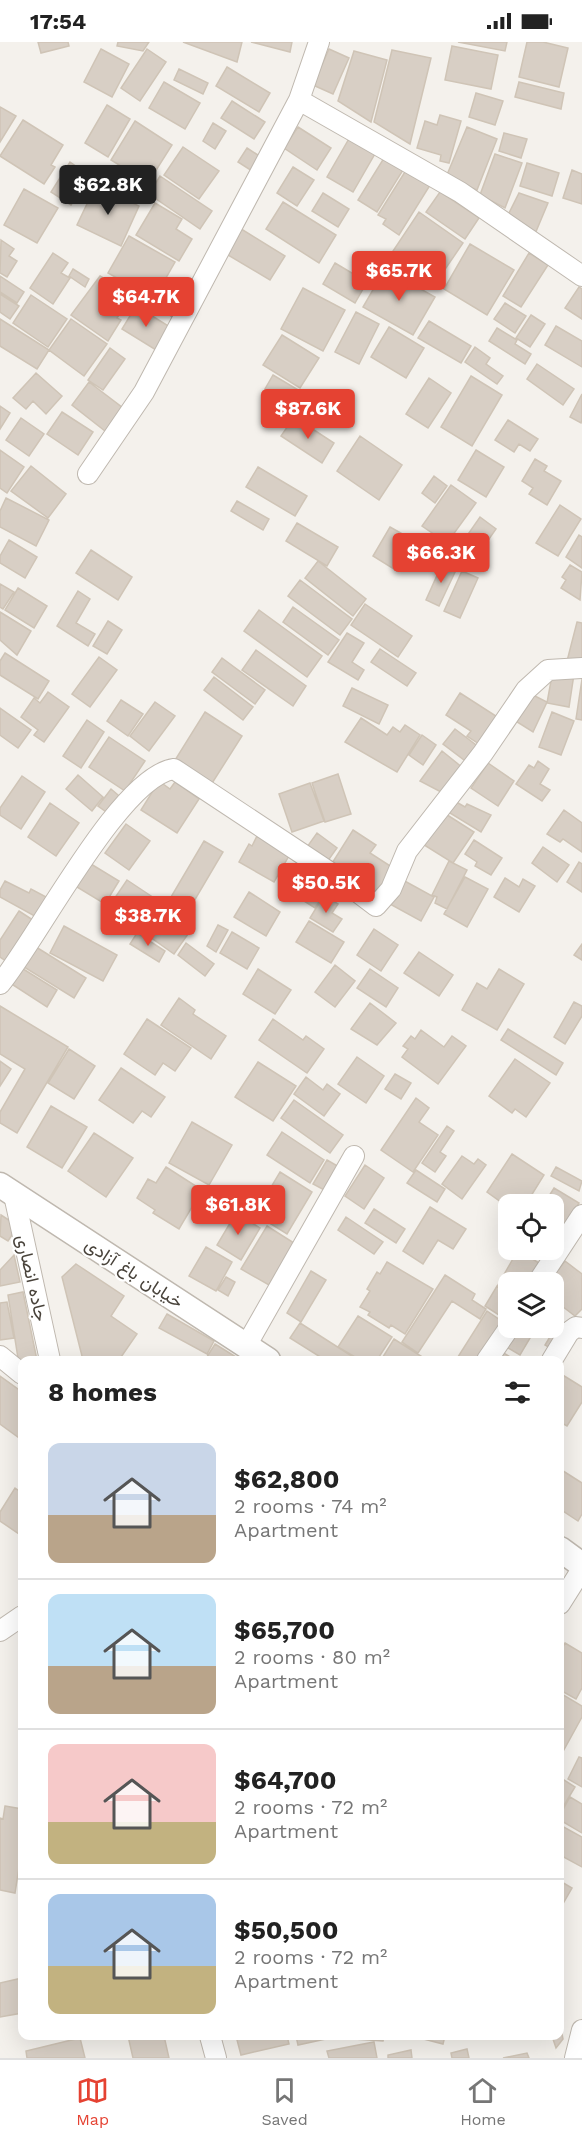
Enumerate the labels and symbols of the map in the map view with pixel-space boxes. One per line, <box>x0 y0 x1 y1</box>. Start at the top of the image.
pin: $62.8K <box>59 165 157 216</box>
pin: $65.7K <box>350 251 448 302</box>
pin: $64.7K <box>97 277 195 328</box>
pin: $87.6K <box>259 389 357 440</box>
pin: $66.3K <box>392 533 490 584</box>
pin: $50.5K <box>277 863 375 914</box>
pin: $38.7K <box>99 896 197 947</box>
pin: $61.8K <box>189 1185 287 1236</box>
street label: جاده انصاری <box>11 1233 53 1323</box>
street label: خیابان باغ آزادی <box>80 1233 187 1314</box>

